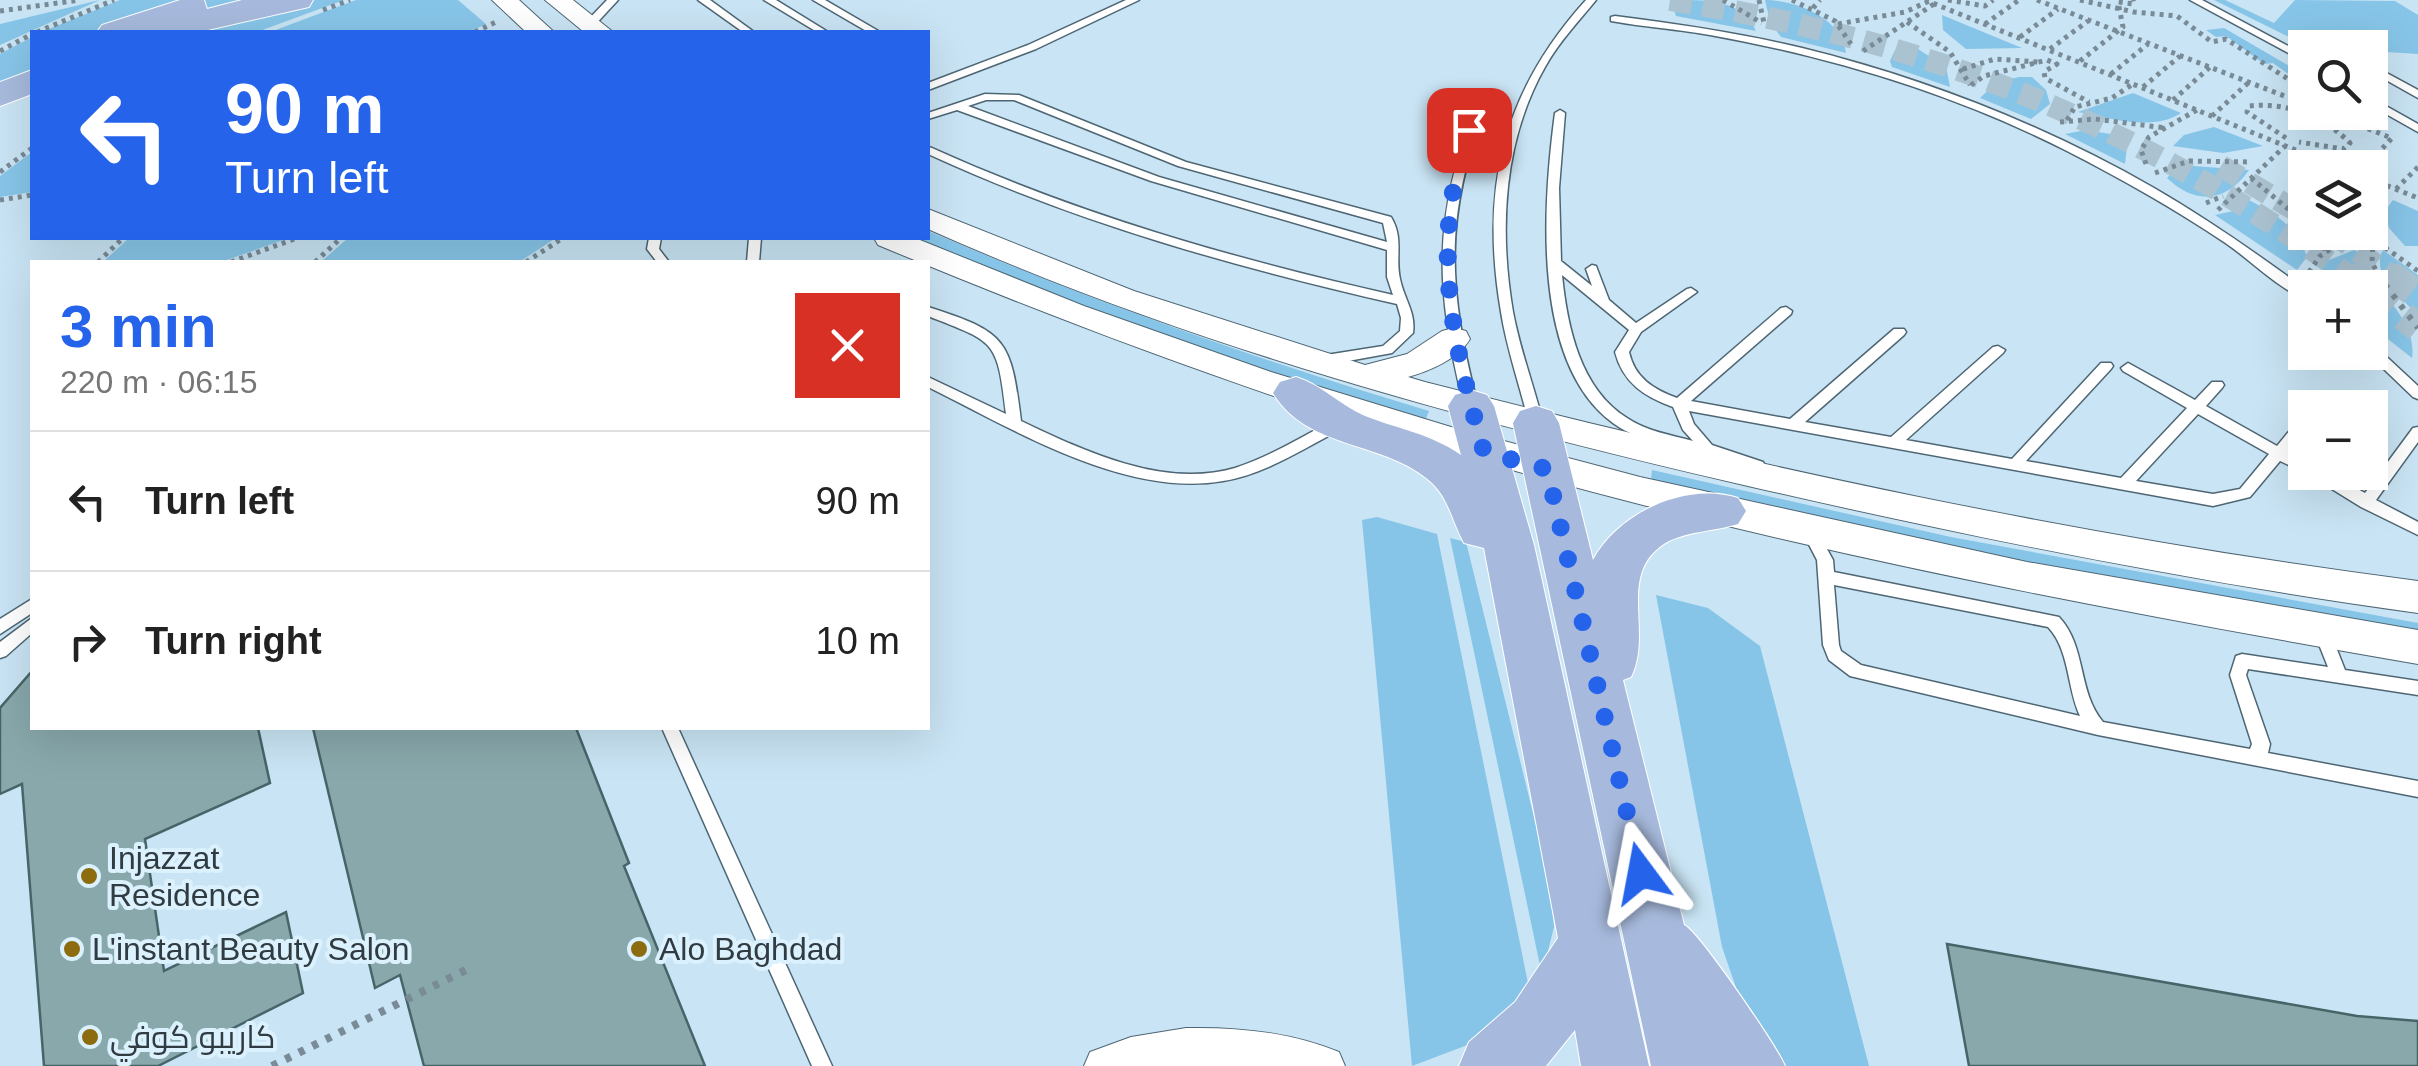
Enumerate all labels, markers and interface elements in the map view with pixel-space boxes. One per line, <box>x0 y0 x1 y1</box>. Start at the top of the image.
map controls <box>2288 30 2388 490</box>
button: search <box>2288 30 2388 130</box>
icon: left <box>60 70 190 200</box>
text: 90 m <box>225 70 385 148</box>
pin <box>1427 88 1512 173</box>
icon: arrive <box>1442 103 1497 158</box>
button: layers <box>2288 150 2388 250</box>
text: Turn left <box>225 152 388 203</box>
button: + <box>2288 270 2388 370</box>
text: 3 min <box>60 293 217 360</box>
button: close <box>795 293 900 398</box>
text: 220 m · 06:15 <box>60 364 257 400</box>
button: − <box>2288 390 2388 490</box>
icon: left <box>60 474 115 529</box>
text: Turn left <box>145 480 294 522</box>
text: 90 m <box>816 480 900 522</box>
icon: right <box>60 614 115 669</box>
text: Turn right <box>145 620 322 662</box>
text: 10 m <box>816 620 900 662</box>
position arrow <box>1589 821 1693 925</box>
place label: Injazzat Residence <box>109 840 260 913</box>
marker: Injazzat Residence <box>78 865 100 887</box>
place label: L'instant Beauty Salon <box>92 931 409 967</box>
place label: Alo Baghdad <box>659 931 842 967</box>
marker: L'instant Beauty Salon <box>61 938 83 960</box>
marker: Alo Baghdad <box>628 938 650 960</box>
place label: كاريبو كوفي <box>110 1019 276 1062</box>
marker: كاريبو كوفي <box>79 1026 101 1048</box>

